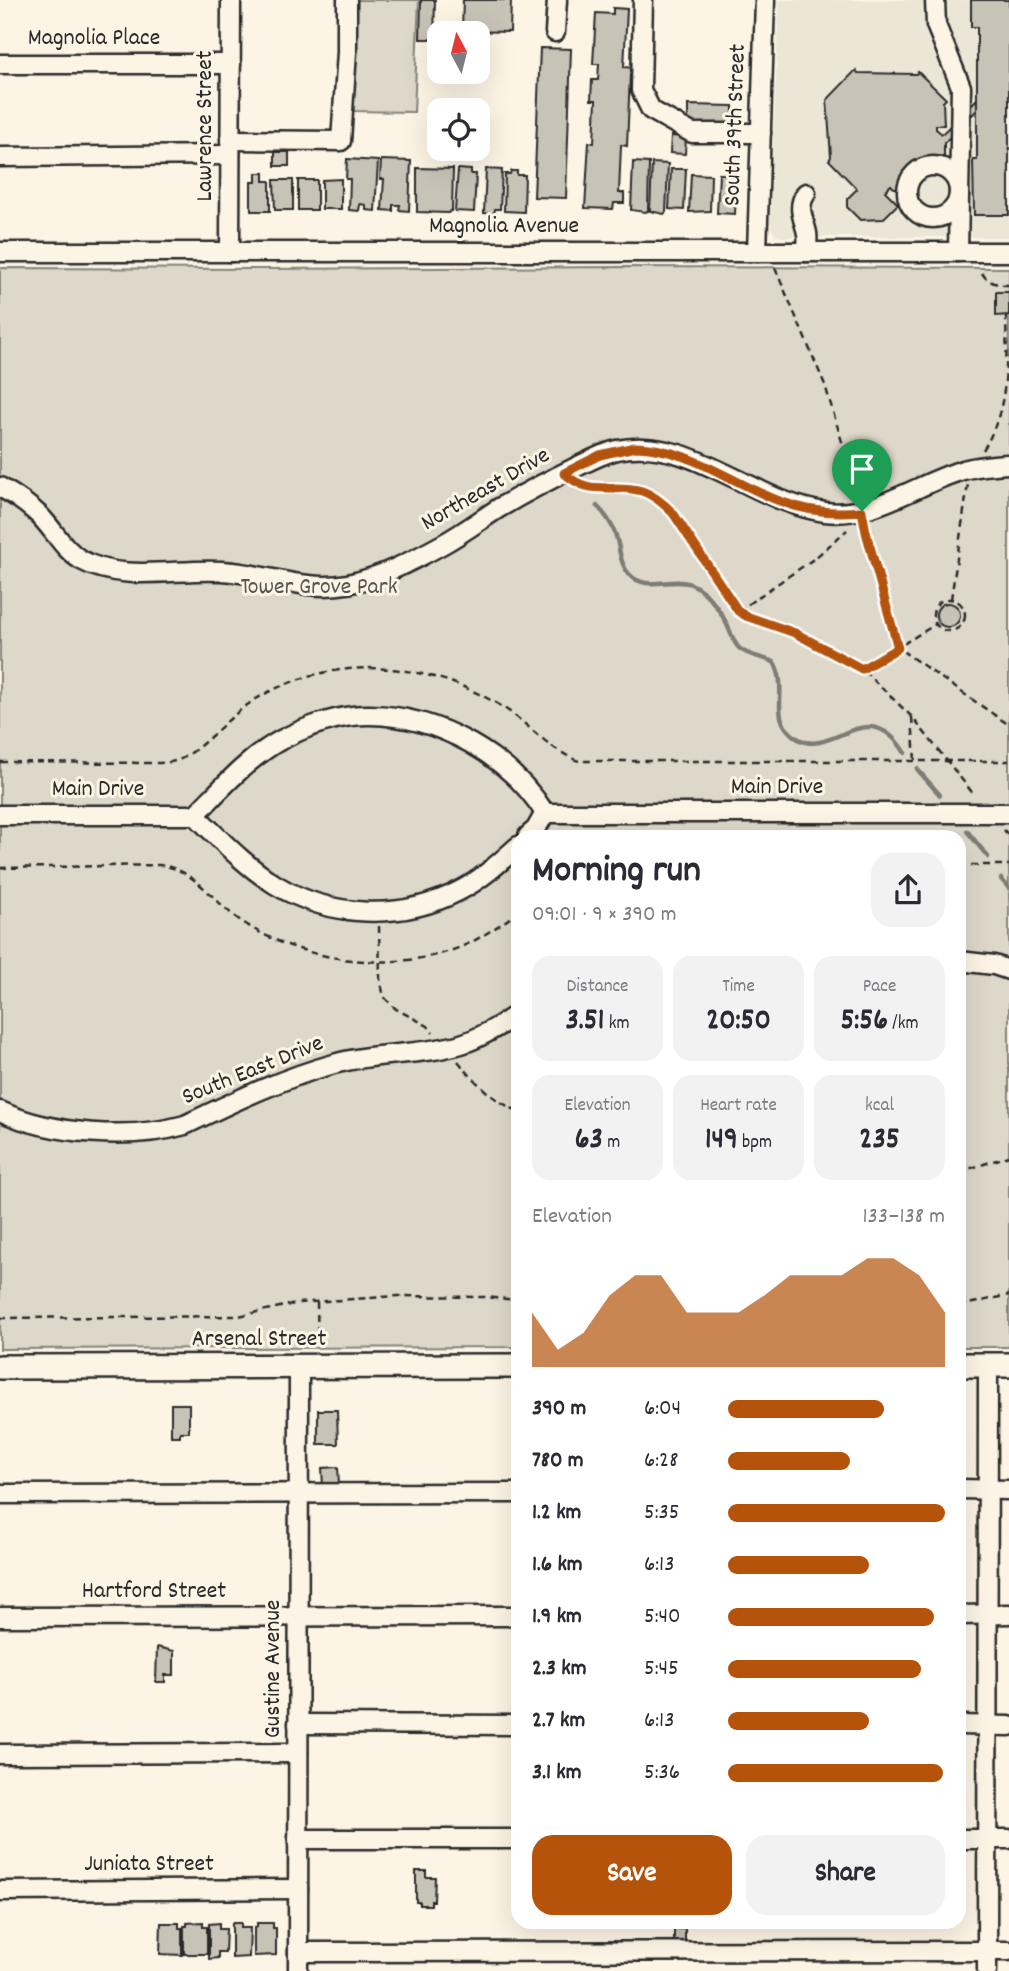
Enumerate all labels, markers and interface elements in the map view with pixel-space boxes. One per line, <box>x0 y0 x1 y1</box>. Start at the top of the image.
north arrow <box>427 21 490 84</box>
map controls <box>427 21 490 161</box>
street label: Magnolia Place <box>28 22 160 56</box>
street label: South 39th Street <box>716 43 756 207</box>
street label: Lawrence Street <box>189 50 223 202</box>
button: locate <box>427 98 490 161</box>
street label: Magnolia Avenue <box>429 210 579 244</box>
street label: Northeast Drive <box>415 439 557 541</box>
pin <box>832 439 892 511</box>
icon: arrive <box>843 450 881 488</box>
park label: Tower Grove Park <box>240 571 398 605</box>
street label: Main Drive <box>731 771 823 805</box>
street label: Main Drive <box>52 773 144 807</box>
text: Morning run <box>532 845 701 900</box>
button: share <box>871 853 945 927</box>
text: 09:01 · 9 × 390 m <box>532 899 677 932</box>
text: Distance <box>567 974 628 1001</box>
text: Time <box>722 974 755 1001</box>
text: Pace <box>863 974 896 1001</box>
text: 3.51 <box>566 1001 604 1044</box>
text: 20:50 <box>706 1001 771 1044</box>
text: 5:56 <box>840 1001 888 1044</box>
text: km <box>604 1011 629 1038</box>
text: /km <box>888 1011 919 1038</box>
street label: South East Drive <box>177 1027 329 1115</box>
text: Elevation <box>564 1093 631 1120</box>
text: Heart rate <box>700 1093 777 1120</box>
text: kcal <box>865 1093 894 1120</box>
text: 63 <box>575 1120 603 1163</box>
text: 149 <box>705 1120 738 1163</box>
text: 235 <box>859 1120 900 1163</box>
text: m <box>603 1130 620 1157</box>
text: bpm <box>738 1130 772 1157</box>
text: Elevation <box>532 1201 612 1234</box>
text: 133–138 m <box>863 1201 945 1234</box>
street label: Arsenal Street <box>192 1323 326 1357</box>
text: 390 m <box>532 1393 586 1426</box>
text: 6:04 <box>644 1393 681 1426</box>
text: 780 m <box>532 1445 584 1478</box>
text: 6:28 <box>644 1445 678 1478</box>
text: 1.2 km <box>532 1497 581 1530</box>
text: 5:35 <box>644 1497 679 1530</box>
text: 1.6 km <box>532 1549 583 1582</box>
text: 6:13 <box>644 1549 674 1582</box>
street label: Hartford Street <box>82 1575 226 1609</box>
street label: Gustine Avenue <box>257 1600 291 1738</box>
text: 1.9 km <box>532 1601 582 1634</box>
text: 5:40 <box>644 1601 681 1634</box>
text: 2.3 km <box>532 1653 587 1686</box>
text: 5:45 <box>644 1653 679 1686</box>
text: 2.7 km <box>532 1705 585 1738</box>
text: 6:13 <box>644 1705 674 1738</box>
text: 3.1 km <box>532 1757 582 1790</box>
text: 5:36 <box>644 1757 680 1790</box>
button: Save <box>532 1835 732 1915</box>
button: Share <box>746 1835 945 1915</box>
street label: Juniata Street <box>84 1848 214 1882</box>

